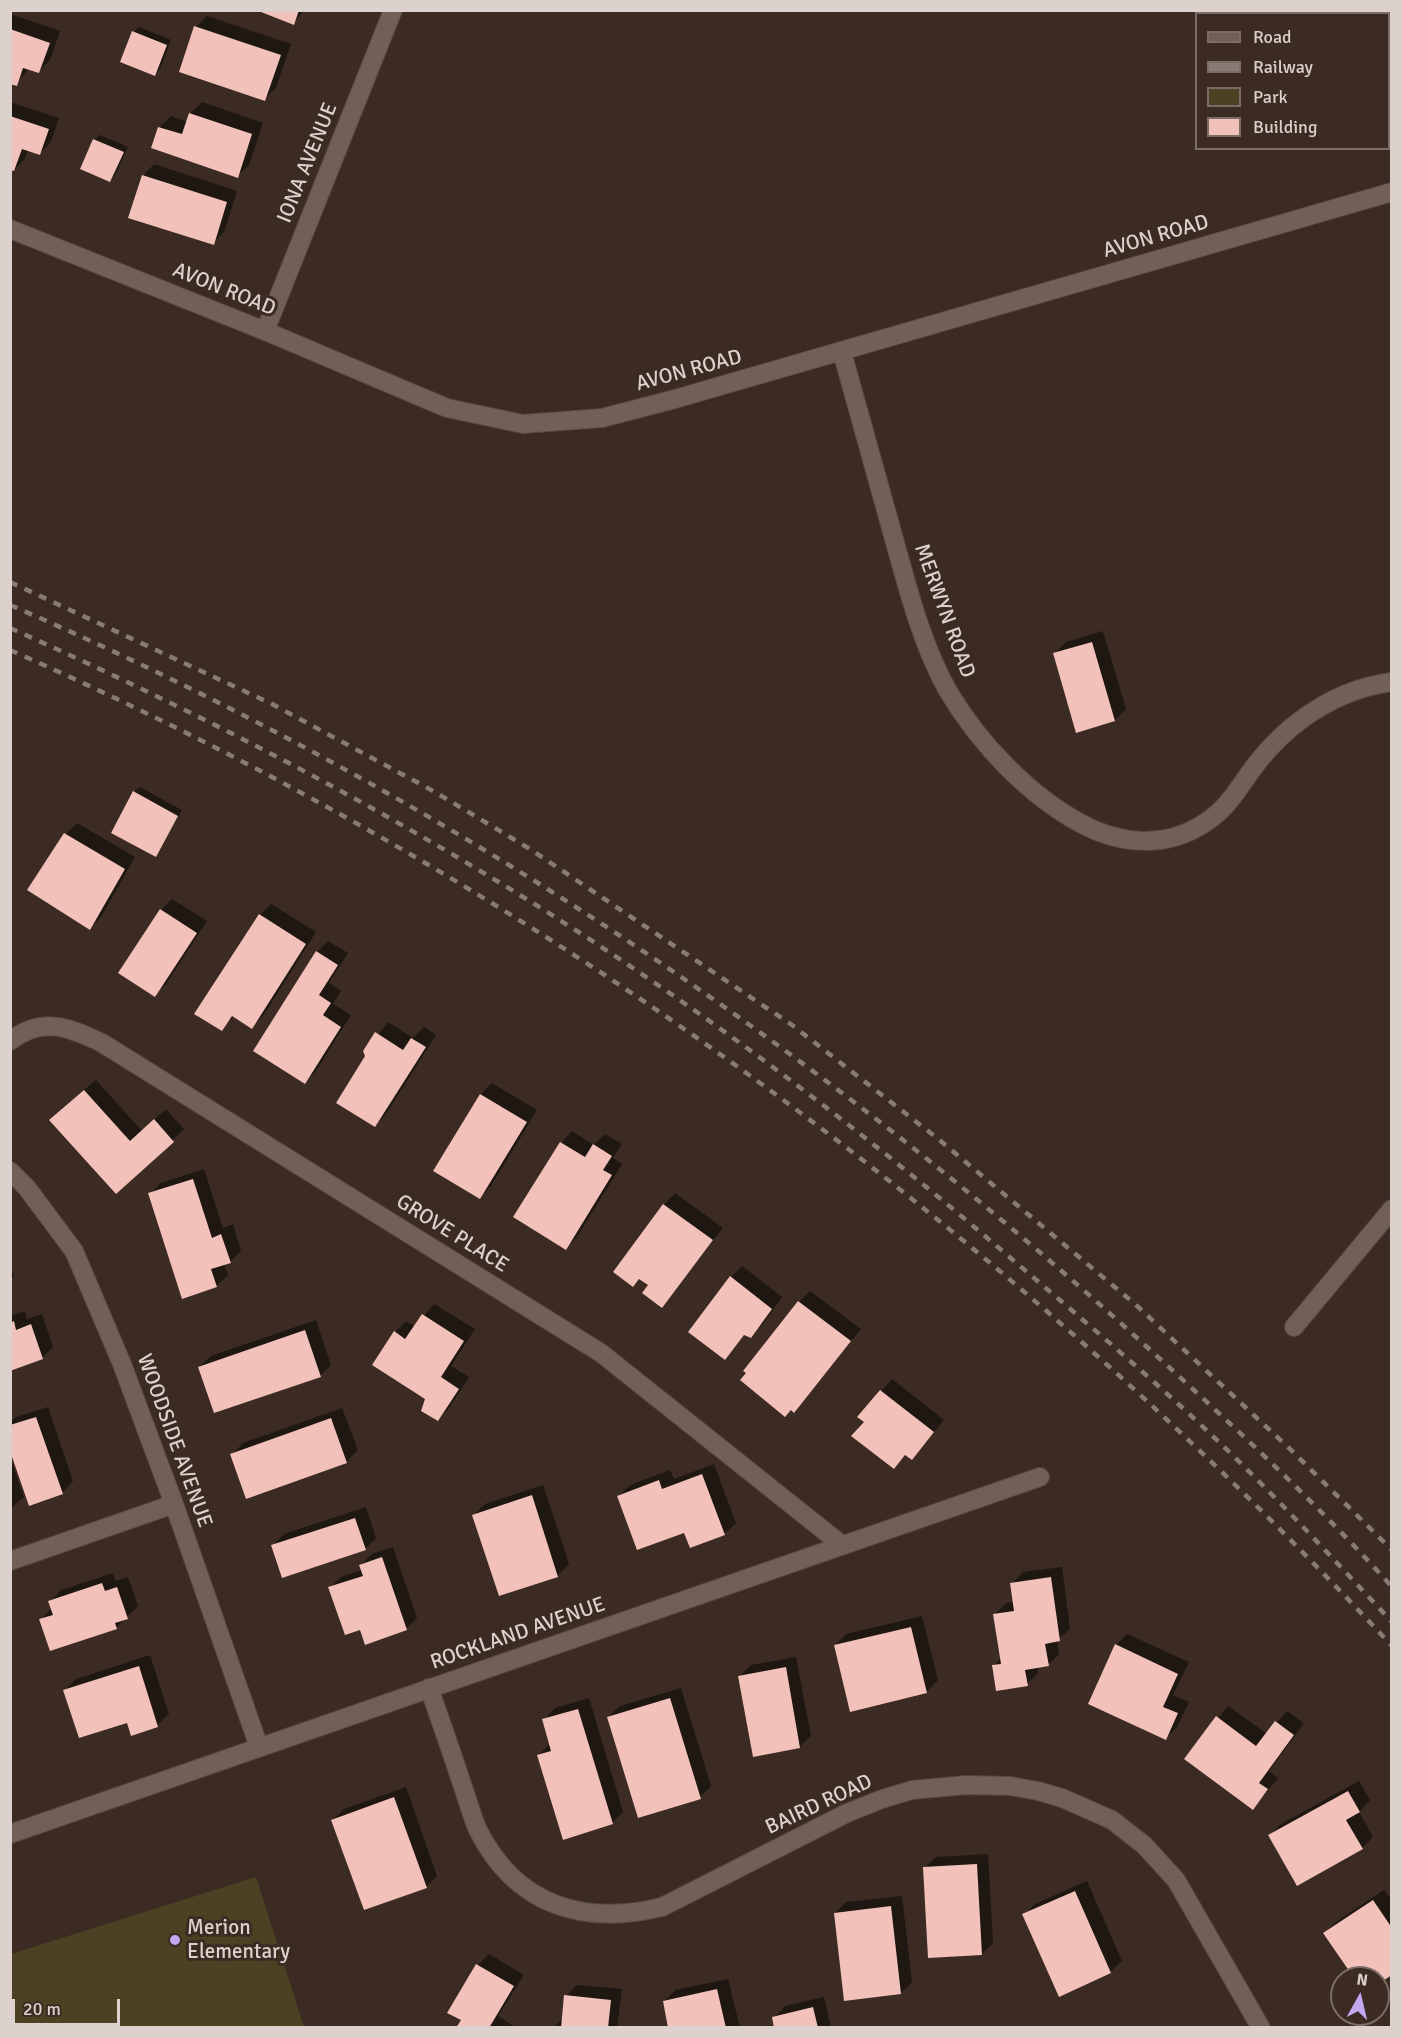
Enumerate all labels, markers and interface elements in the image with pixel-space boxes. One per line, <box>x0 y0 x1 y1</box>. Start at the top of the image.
legend <box>1195 12 1390 150</box>
text: Road <box>1253 26 1292 48</box>
text: Railway <box>1253 56 1313 78</box>
text: Park <box>1253 86 1288 108</box>
street label: IONA AVENUE <box>272 99 344 227</box>
text: Building <box>1253 116 1317 138</box>
street label: AVON ROAD <box>1100 210 1212 264</box>
street label: AVON ROAD <box>169 258 279 322</box>
street label: AVON ROAD <box>633 345 745 397</box>
street label: MERWYN ROAD <box>908 541 980 681</box>
street label: GROVE PLACE <box>391 1189 513 1279</box>
street label: WOODSIDE AVENUE <box>131 1351 217 1531</box>
street label: ROCKLAND AVENUE <box>427 1592 609 1676</box>
street label: BAIRD ROAD <box>762 1769 876 1841</box>
place label: Merion Elementary <box>187 1915 290 1965</box>
marker: Merion Elementary <box>168 1933 182 1947</box>
north arrow <box>1330 1966 1390 2026</box>
text: N <box>1355 1969 1369 1991</box>
scale bar <box>15 1987 123 2025</box>
text: 20 m <box>23 1998 61 2020</box>

